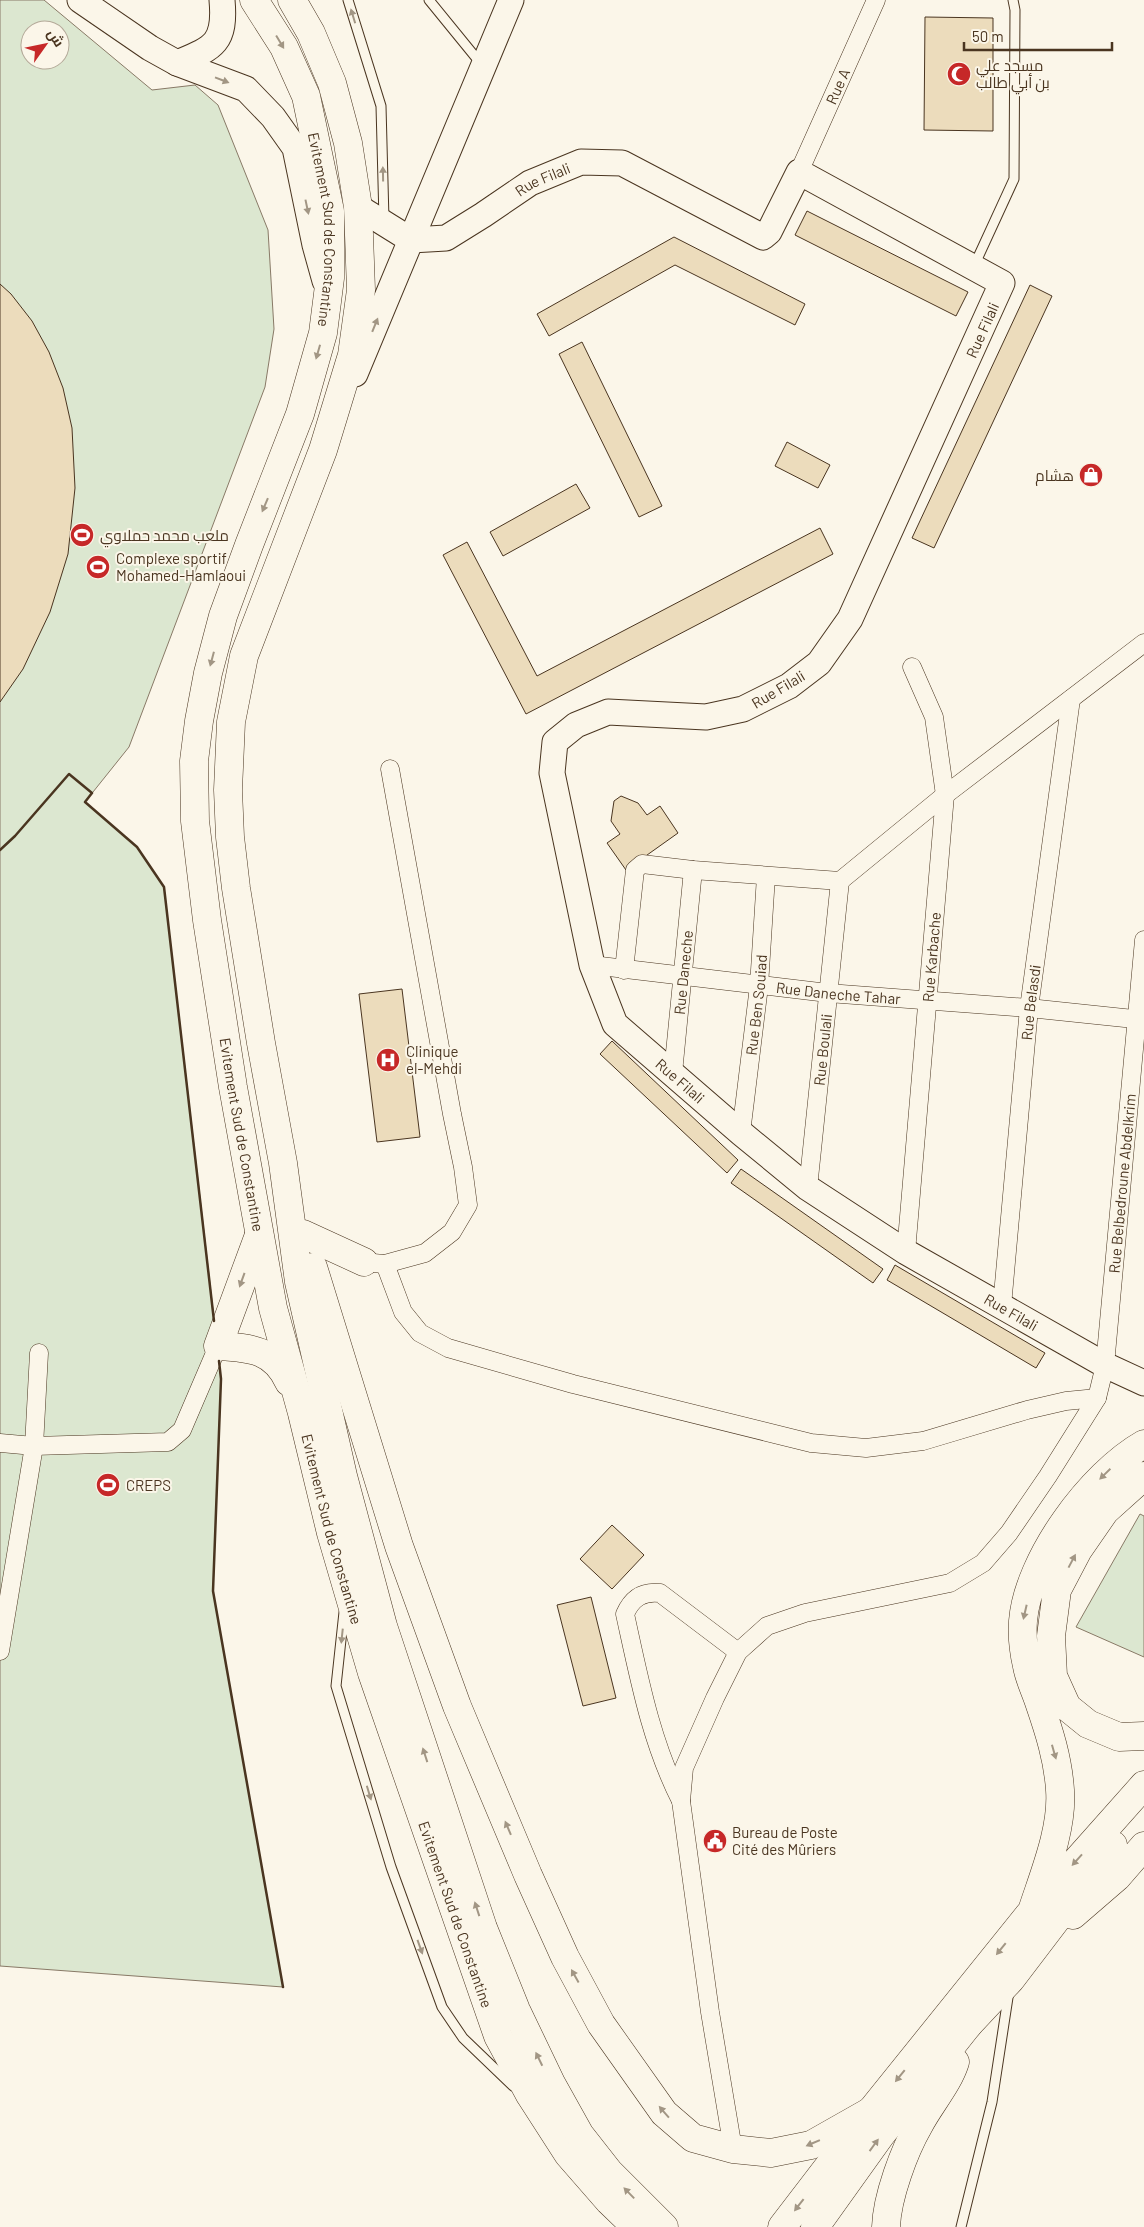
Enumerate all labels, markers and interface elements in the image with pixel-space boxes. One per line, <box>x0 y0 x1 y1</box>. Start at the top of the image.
one-way arrow <box>349 9 357 24</box>
north arrow <box>20 20 70 70</box>
scale bar <box>964 20 1112 52</box>
text: ش <box>43 25 68 50</box>
text: 50 m <box>972 27 1004 45</box>
one-way arrow <box>275 35 284 48</box>
place label: مسجد علي بن أبي طالب <box>976 56 1050 95</box>
mosque icon: مسجد علي بن أبي طالب <box>946 61 972 87</box>
street label: Rue A <box>822 65 853 107</box>
one-way arrow <box>215 77 230 84</box>
street label: Evitement Sud de Constantine <box>305 131 339 328</box>
street label: Rue Filali <box>511 158 573 200</box>
one-way arrow <box>379 166 387 182</box>
one-way arrow <box>303 200 311 215</box>
street label: Rue Filali <box>962 299 1002 361</box>
one-way arrow <box>372 317 380 332</box>
one-way arrow <box>314 344 322 360</box>
shop icon: هشام <box>1078 462 1104 488</box>
place label: هشام <box>1035 466 1074 486</box>
one-way arrow <box>261 498 269 513</box>
sports icon: ملعب محمد حملاوي <box>69 522 95 548</box>
place label: ملعب محمد حملاوي <box>100 526 229 548</box>
place label: Complexe sportif Mohamed-Hamlaoui <box>116 549 246 584</box>
sports icon: Complexe sportif Mohamed-Hamlaoui <box>85 554 111 580</box>
one-way arrow <box>208 651 216 666</box>
street label: Rue Filali <box>748 666 808 712</box>
street label: Rue Karbache <box>918 911 944 1003</box>
street label: Rue Daneche <box>670 929 696 1016</box>
street label: Rue Ben Souiad <box>742 954 770 1056</box>
street label: Rue Belasdi <box>1017 963 1044 1041</box>
street label: Rue Daneche Tahar <box>775 978 902 1007</box>
street label: Rue Boulali <box>810 1013 835 1087</box>
street label: Evitement Sud de Constantine <box>216 1036 268 1233</box>
place label: Clinique el-Mehdi <box>406 1042 462 1077</box>
hospital icon: Clinique el-Mehdi <box>375 1047 401 1073</box>
street label: Rue Filali <box>652 1054 709 1107</box>
street label: Rue Belbedroune Abdelkrim <box>1104 1093 1139 1274</box>
one-way arrow <box>238 1272 245 1287</box>
street label: Rue Filali <box>981 1289 1041 1334</box>
street label: Evitement Sud de Constantine <box>298 1432 366 1626</box>
one-way arrow <box>1100 1468 1112 1480</box>
sports icon: CREPS <box>95 1472 121 1498</box>
place label: CREPS <box>126 1476 171 1494</box>
one-way arrow <box>1068 1554 1076 1568</box>
one-way arrow <box>1021 1605 1029 1620</box>
one-way arrow <box>338 1628 346 1644</box>
one-way arrow <box>1051 1745 1059 1760</box>
one-way arrow <box>421 1747 429 1762</box>
one-way arrow <box>365 1786 373 1801</box>
street label: Evitement Sud de Constantine <box>415 1819 497 2010</box>
one-way arrow <box>504 1820 512 1835</box>
place label: Bureau de Poste Cité des Mûriers <box>732 1823 838 1858</box>
public building icon: Bureau de Poste Cité des Mûriers <box>702 1828 728 1854</box>
one-way arrow <box>1071 1854 1083 1866</box>
one-way arrow <box>472 1901 480 1916</box>
one-way arrow <box>416 1940 424 1955</box>
one-way arrow <box>996 1942 1007 1955</box>
one-way arrow <box>571 1969 579 1983</box>
one-way arrow <box>535 2051 544 2066</box>
one-way arrow <box>894 2069 905 2082</box>
one-way arrow <box>658 2105 669 2118</box>
one-way arrow <box>868 2138 878 2151</box>
one-way arrow <box>805 2139 820 2147</box>
one-way arrow <box>623 2187 635 2199</box>
one-way arrow <box>793 2198 804 2211</box>

